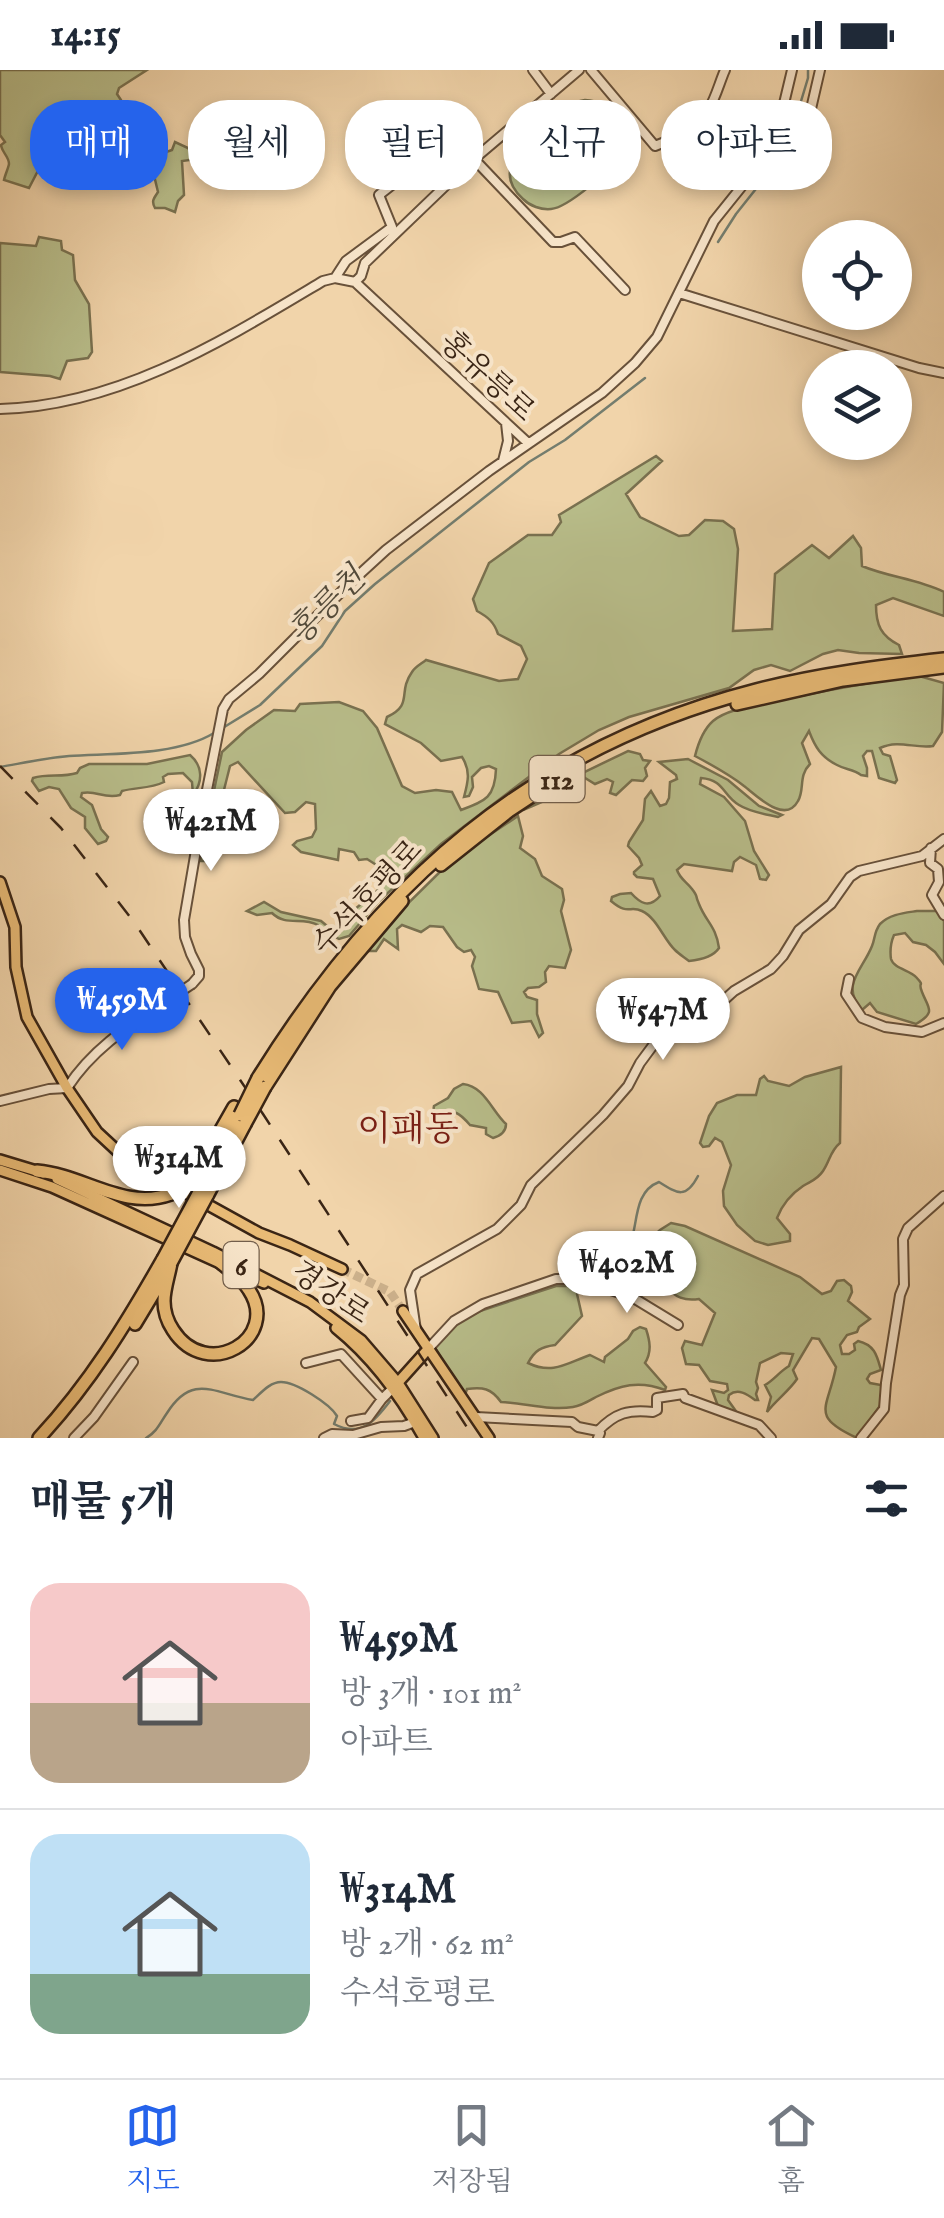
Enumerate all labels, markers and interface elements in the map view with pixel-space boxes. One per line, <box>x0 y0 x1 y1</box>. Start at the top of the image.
text: 14:15 <box>50 11 121 59</box>
chip: 매매 <box>30 100 168 190</box>
chip: 월세 <box>188 100 325 190</box>
chip: 필터 <box>345 100 483 190</box>
chip: 신규 <box>503 100 641 190</box>
chip: 아파트 <box>661 100 832 190</box>
map controls <box>802 220 912 460</box>
button: locate <box>802 220 912 330</box>
street label: 홍유릉로 <box>431 324 542 431</box>
button: layers <box>802 350 912 460</box>
water label: 홍릉천 <box>280 558 377 654</box>
road number: 112 <box>530 756 584 802</box>
pin: ₩421M <box>141 789 281 874</box>
text: ₩421M <box>165 801 257 842</box>
street label: 수석호평로 <box>305 832 432 964</box>
pin: ₩459M <box>52 968 192 1053</box>
pin: ₩547M <box>593 978 733 1063</box>
text: ₩459M <box>77 980 167 1021</box>
text: ₩547M <box>618 990 708 1031</box>
district label: 이패동 <box>357 1108 459 1153</box>
pin: ₩314M <box>109 1126 249 1211</box>
text: ₩314M <box>135 1138 223 1179</box>
pin: ₩402M <box>557 1231 697 1316</box>
road number: 6 <box>224 1242 258 1288</box>
text: ₩402M <box>579 1243 675 1284</box>
street label: 경강로 <box>283 1254 377 1334</box>
icon: filters <box>859 1471 914 1526</box>
text: 매물 5개 <box>30 1477 176 1530</box>
text: ₩459M <box>340 1613 458 1666</box>
icon: home <box>110 1623 230 1743</box>
text: 방 3개 · 101 m² <box>340 1674 522 1715</box>
text: 아파트 <box>340 1723 433 1764</box>
text: ₩314M <box>340 1864 456 1917</box>
icon: home <box>110 1874 230 1994</box>
text: 방 2개 · 62 m² <box>340 1925 514 1966</box>
text: 수석호평로 <box>340 1974 495 2015</box>
tab: 지도 <box>125 2098 180 2200</box>
tab: 저장됨 <box>431 2098 513 2200</box>
tab: 홈 <box>764 2098 819 2200</box>

